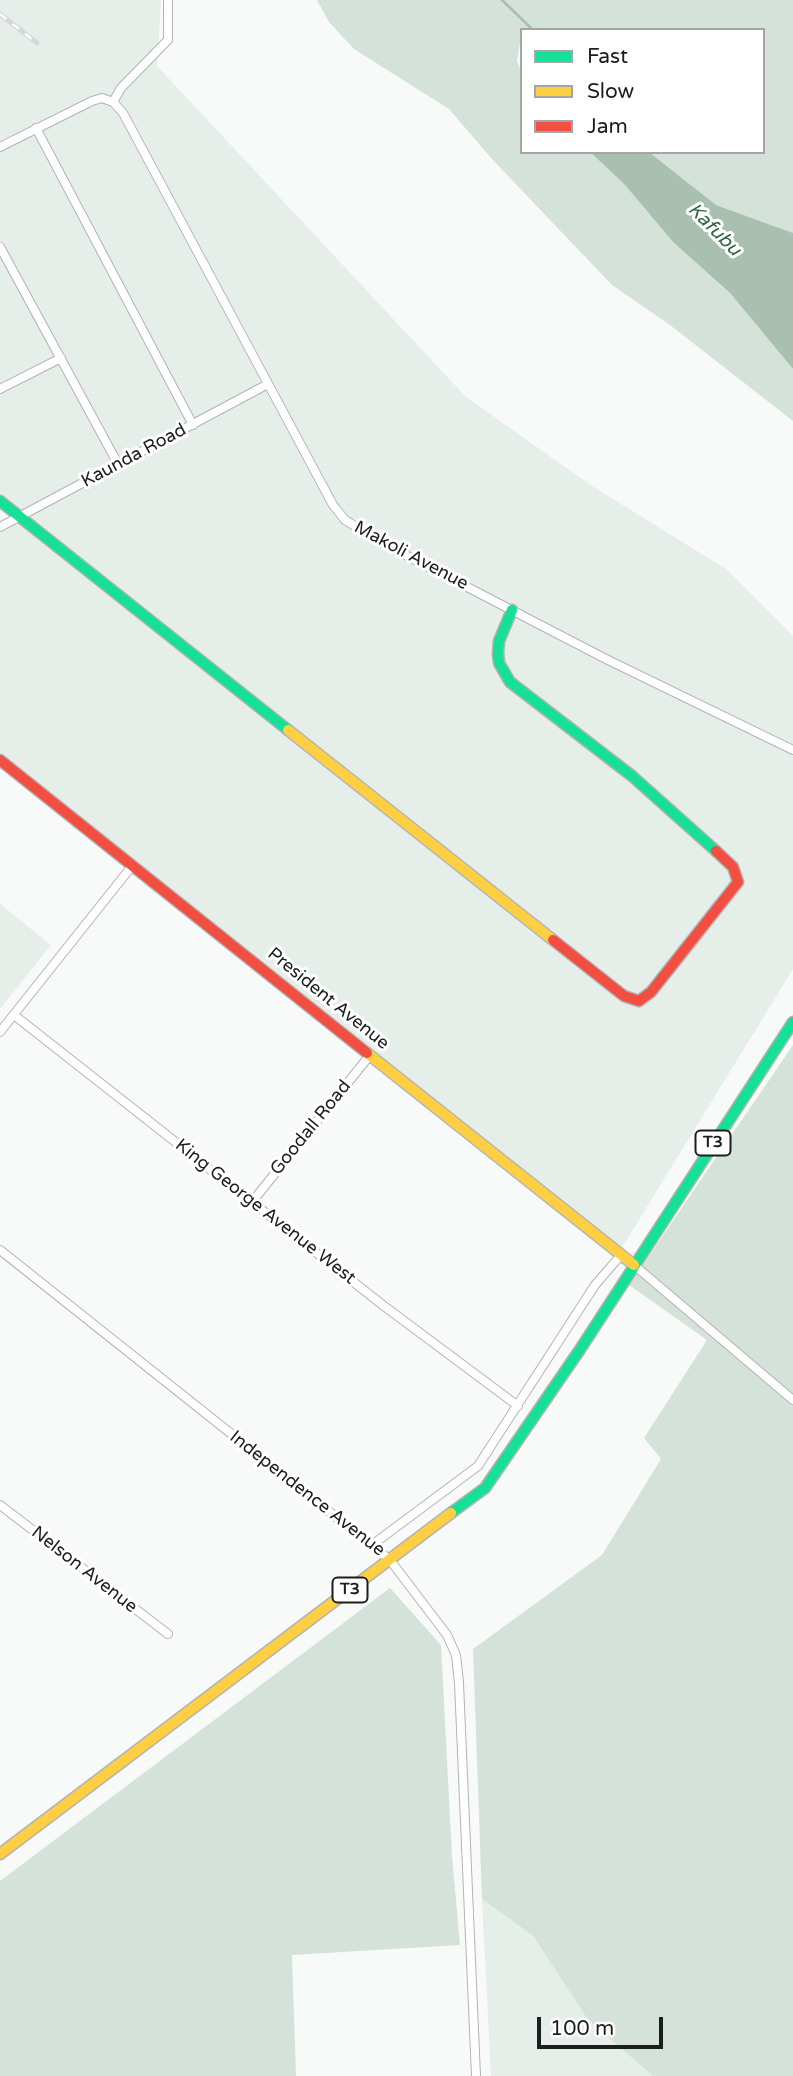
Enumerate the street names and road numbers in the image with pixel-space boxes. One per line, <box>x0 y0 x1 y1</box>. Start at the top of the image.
street label: Kaunda Road <box>78 419 190 493</box>
street label: Makoli Avenue <box>350 517 472 595</box>
street label: President Avenue <box>263 943 393 1055</box>
street label: Goodall Road <box>266 1076 356 1180</box>
road number: T3 <box>696 1130 730 1156</box>
street label: King George Avenue West <box>170 1135 360 1289</box>
street label: Independence Avenue <box>225 1427 389 1561</box>
street label: Nelson Avenue <box>27 1522 141 1618</box>
road number: T3 <box>332 1578 368 1602</box>

